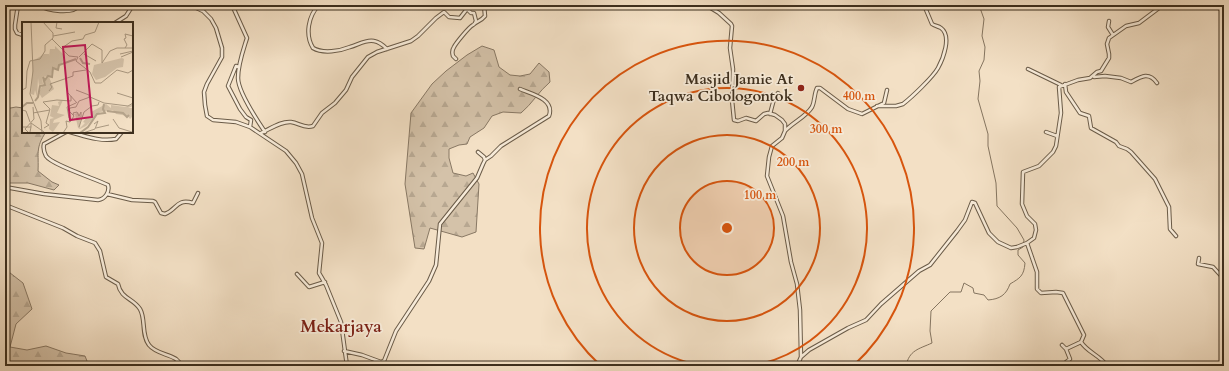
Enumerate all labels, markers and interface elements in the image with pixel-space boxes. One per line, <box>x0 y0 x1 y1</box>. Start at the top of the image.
inset map <box>22 22 133 133</box>
place label: Masjid Jamie At Taqwa Cibologontok <box>648 69 794 106</box>
marker: Masjid Jamie At Taqwa Cibologontok <box>796 83 806 93</box>
text: 400 m <box>843 88 876 104</box>
text: 300 m <box>810 121 843 137</box>
text: 200 m <box>777 154 810 170</box>
text: 100 m <box>744 187 777 203</box>
centre of rings <box>720 221 734 235</box>
district label: Mekarjaya <box>300 315 382 338</box>

